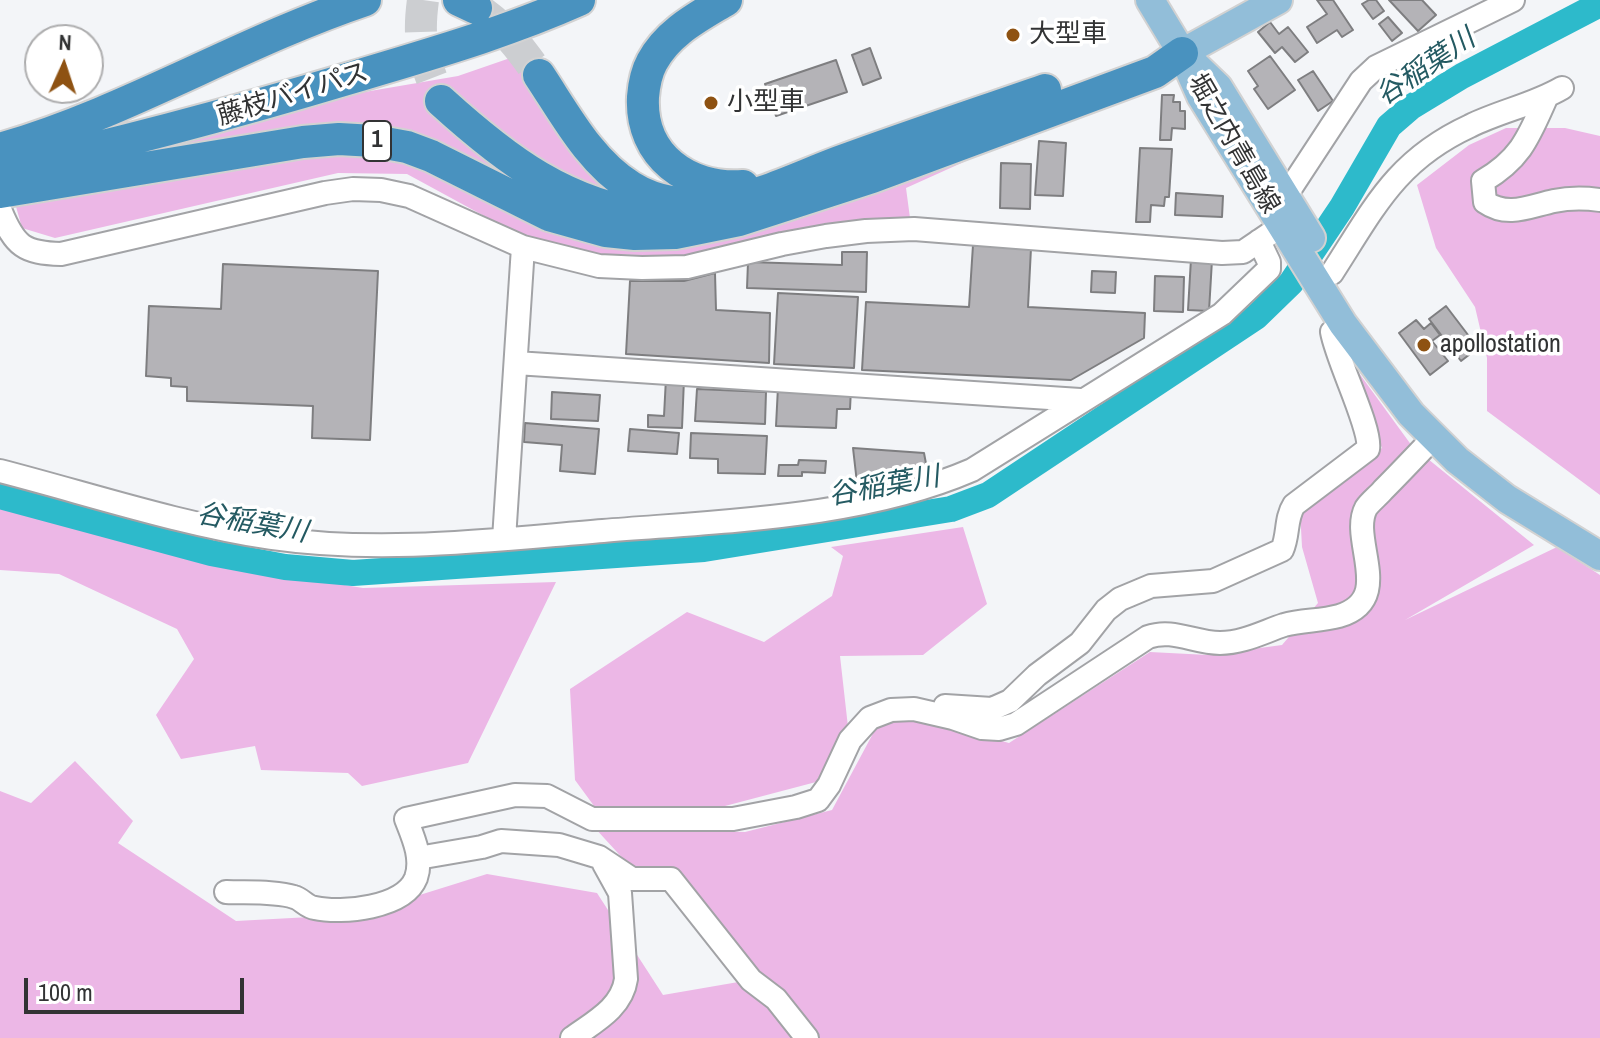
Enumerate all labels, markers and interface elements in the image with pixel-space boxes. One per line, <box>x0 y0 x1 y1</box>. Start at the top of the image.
place label: 大型車 <box>1029 19 1107 51</box>
water label: 谷稲葉川 <box>1370 23 1482 113</box>
north arrow <box>24 24 104 104</box>
marker: 大型車 <box>1004 26 1022 44</box>
text: N <box>58 27 72 57</box>
street label: 藤枝バイパス <box>214 57 372 133</box>
street label: 堀之内青島線 <box>1180 69 1286 219</box>
place label: 小型車 <box>727 87 805 119</box>
marker: 小型車 <box>702 94 720 112</box>
road number: 1 <box>363 121 391 161</box>
place label: apollostation <box>1440 329 1561 361</box>
marker: apollostation <box>1415 336 1433 354</box>
water label: 谷稲葉川 <box>826 461 942 513</box>
water label: 谷稲葉川 <box>194 498 310 550</box>
scale bar <box>28 962 248 1012</box>
text: 100 m <box>38 976 93 1008</box>

